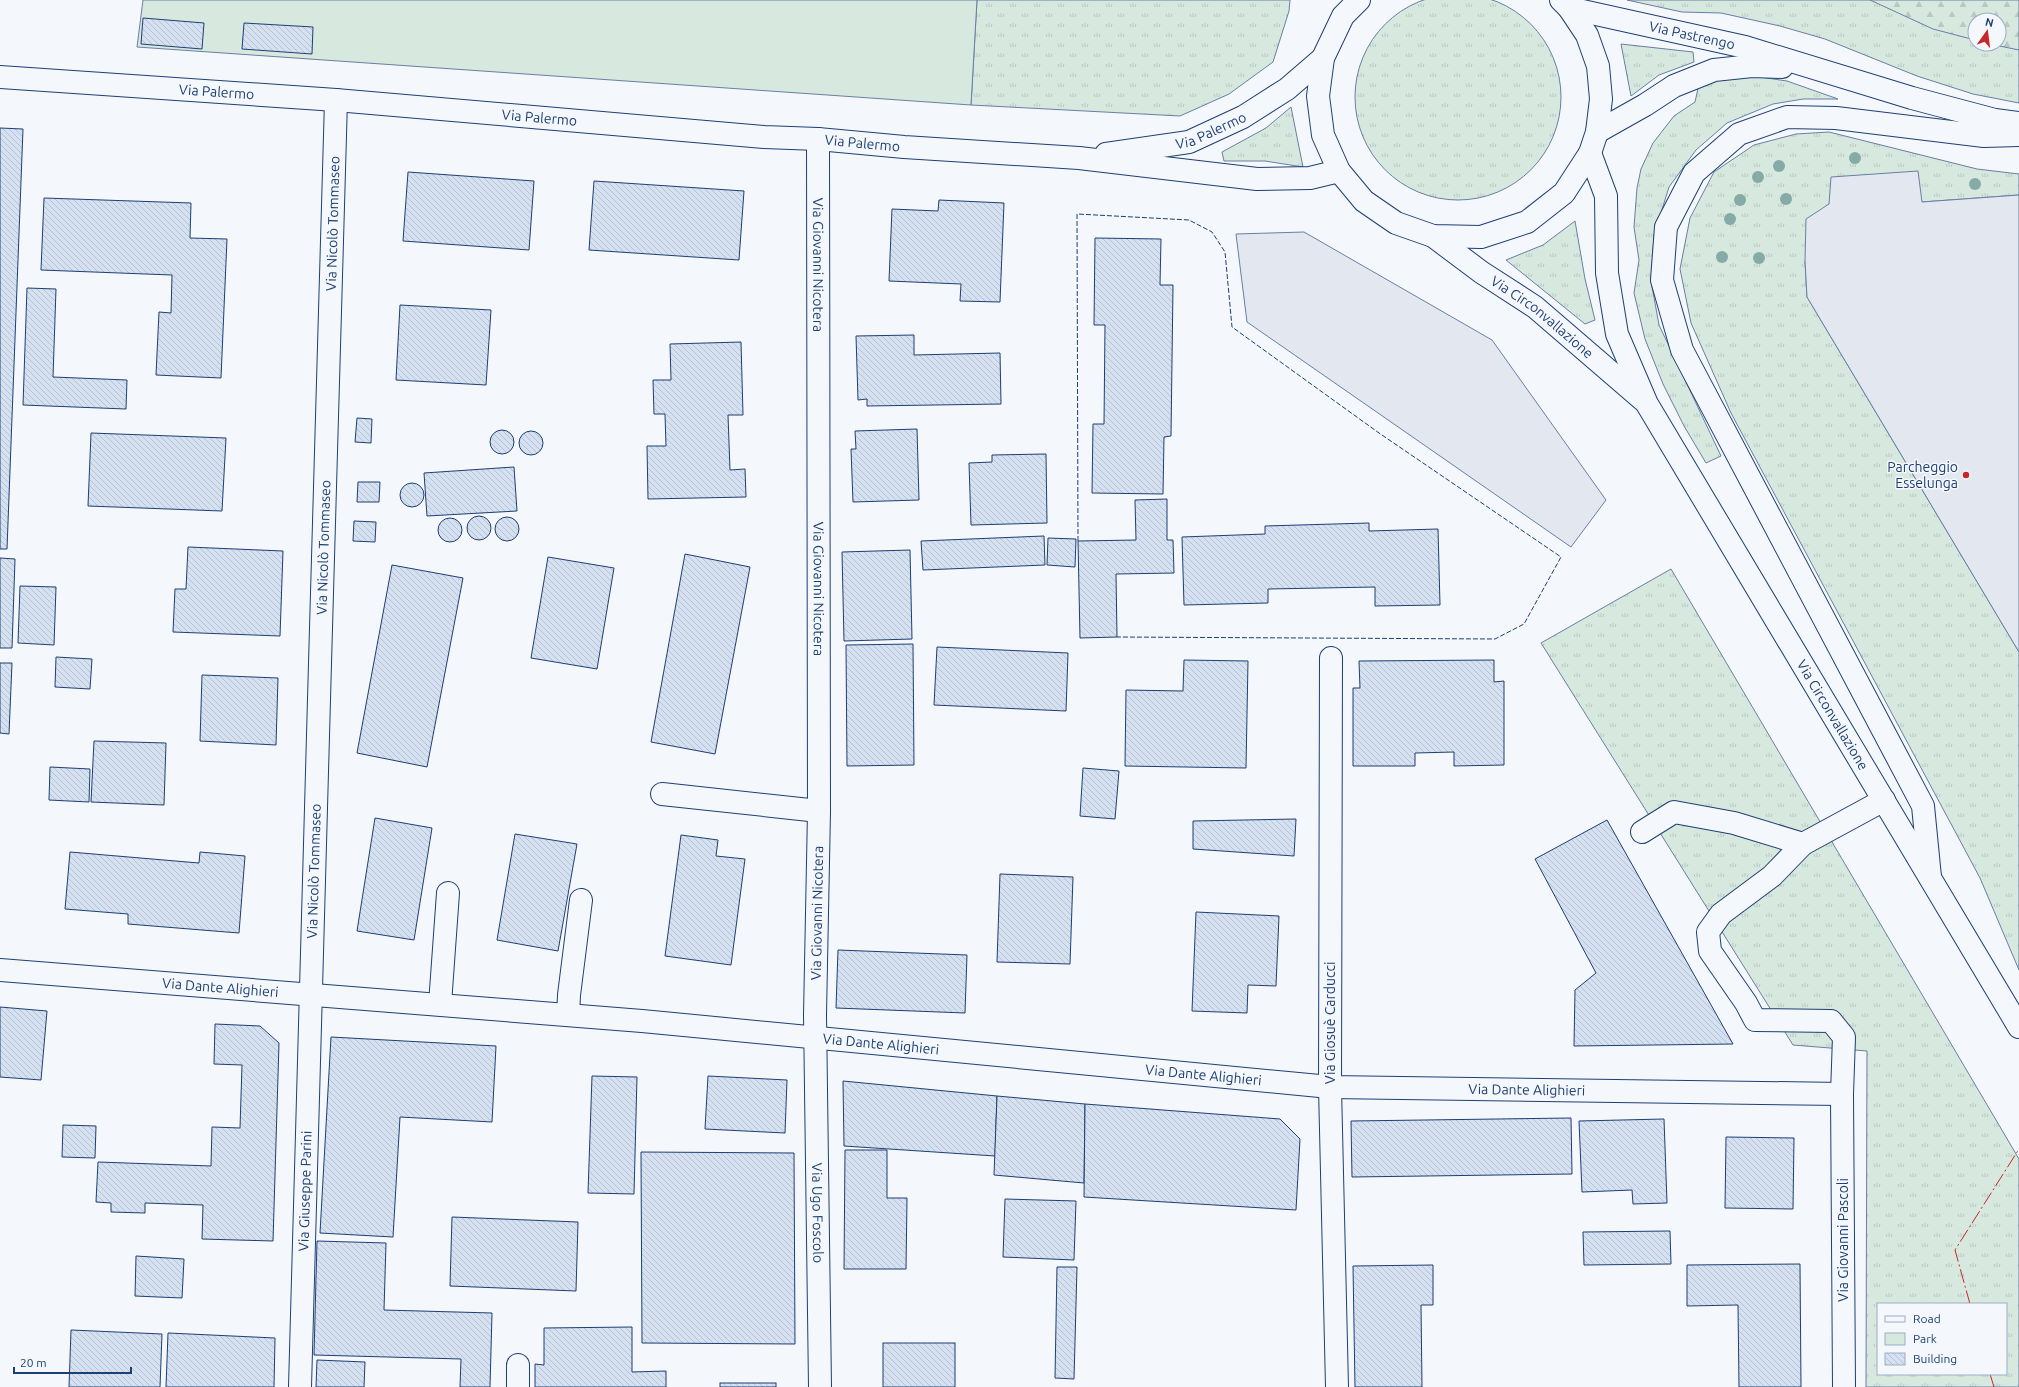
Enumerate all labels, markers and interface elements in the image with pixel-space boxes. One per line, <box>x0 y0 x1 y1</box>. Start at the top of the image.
north arrow <box>1967 12 2007 52</box>
text: N <box>1984 15 1995 29</box>
street label: Via Pastrengo <box>1648 18 1736 53</box>
street label: Via Palermo <box>178 81 255 102</box>
street label: Via Palermo <box>501 106 578 129</box>
street label: Via Palermo <box>1174 109 1249 152</box>
street label: Via Palermo <box>824 132 901 155</box>
street label: Via Nicolò Tommaseo <box>323 156 343 291</box>
street label: Via Giovanni Nicotera <box>810 198 826 332</box>
street label: Via Circonvallazione <box>1488 272 1597 362</box>
place label: Parcheggio Esselunga <box>1887 459 1958 491</box>
marker: Parcheggio Esselunga <box>1961 470 1971 480</box>
street label: Via Nicolò Tommaseo <box>313 480 333 615</box>
street label: Via Giovanni Nicotera <box>811 522 827 656</box>
street label: Via Circonvallazione <box>1794 657 1872 773</box>
street label: Via Nicolò Tommaseo <box>304 803 324 939</box>
street label: Via Giovanni Nicotera <box>808 846 826 980</box>
street label: Via Giosuè Carducci <box>1322 962 1338 1084</box>
street label: Via Dante Alighieri <box>161 975 279 1000</box>
street label: Via Dante Alighieri <box>822 1030 940 1057</box>
street label: Via Dante Alighieri <box>1144 1061 1262 1088</box>
street label: Via Dante Alighieri <box>1468 1081 1585 1098</box>
street label: Via Giuseppe Parini <box>295 1131 314 1252</box>
street label: Via Ugo Foscolo <box>809 1163 826 1263</box>
street label: Via Giovanni Pascoli <box>1835 1178 1851 1302</box>
legend <box>1877 1303 2007 1375</box>
text: Road <box>1913 1312 1941 1325</box>
text: Park <box>1913 1332 1937 1345</box>
scale bar <box>14 1349 131 1375</box>
text: Building <box>1913 1352 1957 1365</box>
text: 20 m <box>20 1356 47 1369</box>

